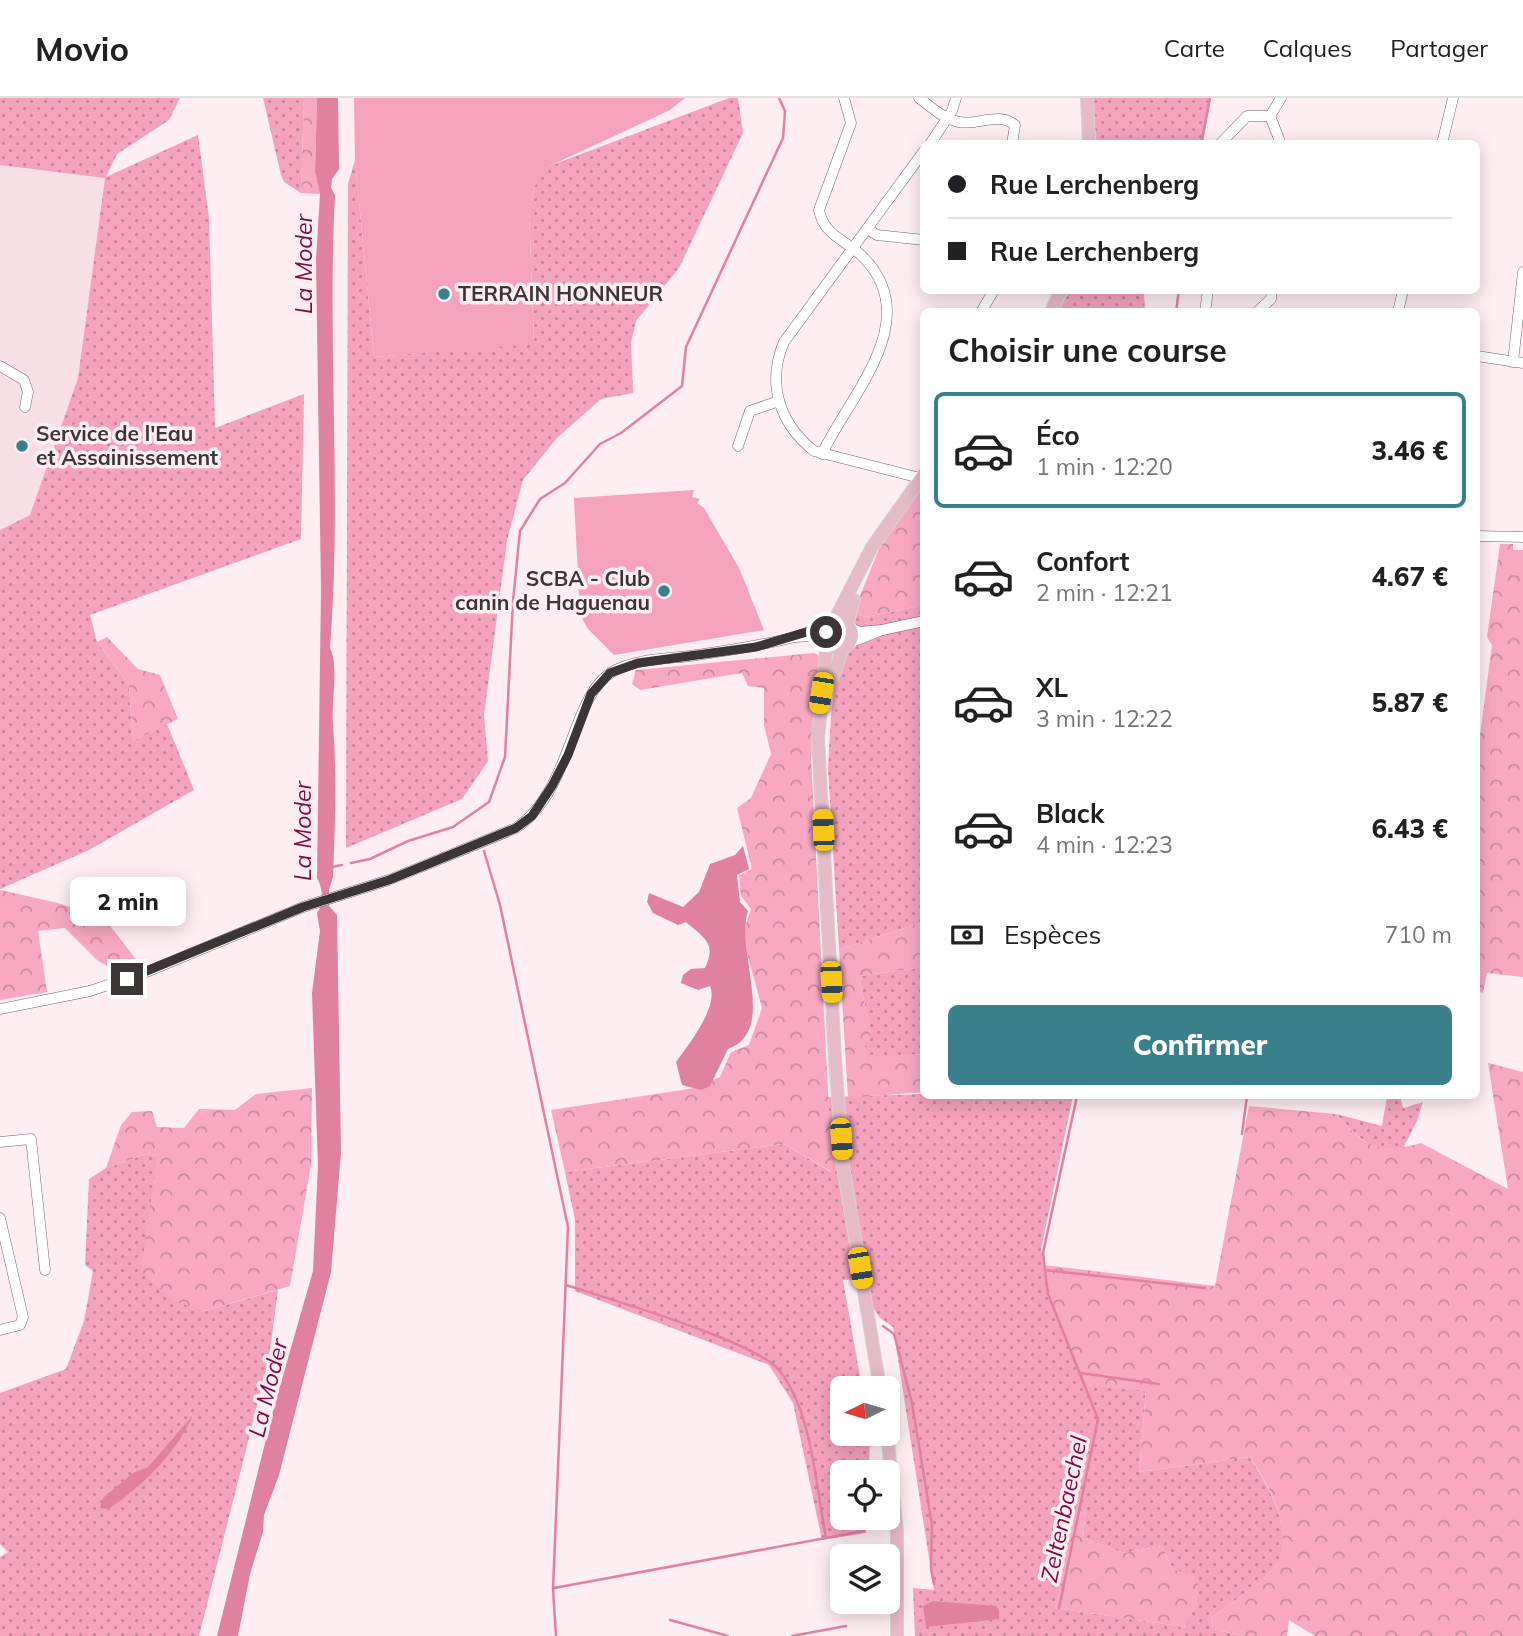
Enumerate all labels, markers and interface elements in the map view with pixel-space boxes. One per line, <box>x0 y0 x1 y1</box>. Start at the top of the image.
text: Movio <box>35 28 129 69</box>
text: Carte <box>1164 33 1225 63</box>
text: Calques <box>1263 33 1352 63</box>
text: Partager <box>1390 33 1488 63</box>
text: Rue Lerchenberg <box>990 168 1199 201</box>
water label: La Moder <box>289 212 318 314</box>
text: Rue Lerchenberg <box>990 235 1199 268</box>
place label: TERRAIN HONNEUR <box>458 280 664 306</box>
marker: TERRAIN HONNEUR <box>436 286 452 302</box>
text: Choisir une course <box>948 330 1227 370</box>
icon: car <box>952 419 1015 482</box>
text: Éco <box>1036 419 1080 452</box>
place label: Service de l'Eau et Assainissement <box>36 420 218 470</box>
text: 3.46 € <box>1372 434 1448 467</box>
marker: Service de l'Eau et Assainissement <box>14 438 30 454</box>
text: 1 min · 12:20 <box>1036 452 1173 481</box>
icon: car <box>952 545 1015 608</box>
text: Confort <box>1036 545 1129 578</box>
text: 4.67 € <box>1372 560 1448 593</box>
place label: SCBA - Club canin de Haguenau <box>455 565 650 615</box>
text: 2 min · 12:21 <box>1036 578 1173 607</box>
marker: SCBA - Club canin de Haguenau <box>656 583 672 599</box>
route start <box>810 616 842 648</box>
car <box>808 671 835 715</box>
icon: car <box>952 671 1015 734</box>
text: XL <box>1036 671 1068 704</box>
text: 5.87 € <box>1372 686 1448 719</box>
text: 3 min · 12:22 <box>1036 704 1173 733</box>
water label: La Moder <box>288 779 317 881</box>
icon: car <box>952 797 1015 860</box>
text: Black <box>1036 797 1104 830</box>
car <box>812 808 835 852</box>
text: 6.43 € <box>1372 812 1448 845</box>
text: 4 min · 12:23 <box>1036 830 1173 859</box>
callout: 2 min <box>69 878 185 926</box>
text: 2 min <box>97 887 159 916</box>
icon: cash <box>948 916 986 954</box>
text: Espèces <box>1004 918 1101 951</box>
text: 710 m <box>1384 920 1452 949</box>
car <box>820 960 843 1004</box>
route end <box>111 963 143 995</box>
button: Confirmer <box>948 1005 1452 1085</box>
car <box>830 1117 853 1161</box>
car <box>847 1245 874 1291</box>
water label: La Moder <box>241 1334 294 1440</box>
north arrow <box>830 1376 900 1446</box>
map controls <box>830 1376 900 1614</box>
water label: Zeltenbaechel <box>1034 1433 1093 1584</box>
button: locate <box>830 1460 900 1530</box>
button: layers <box>830 1544 900 1614</box>

